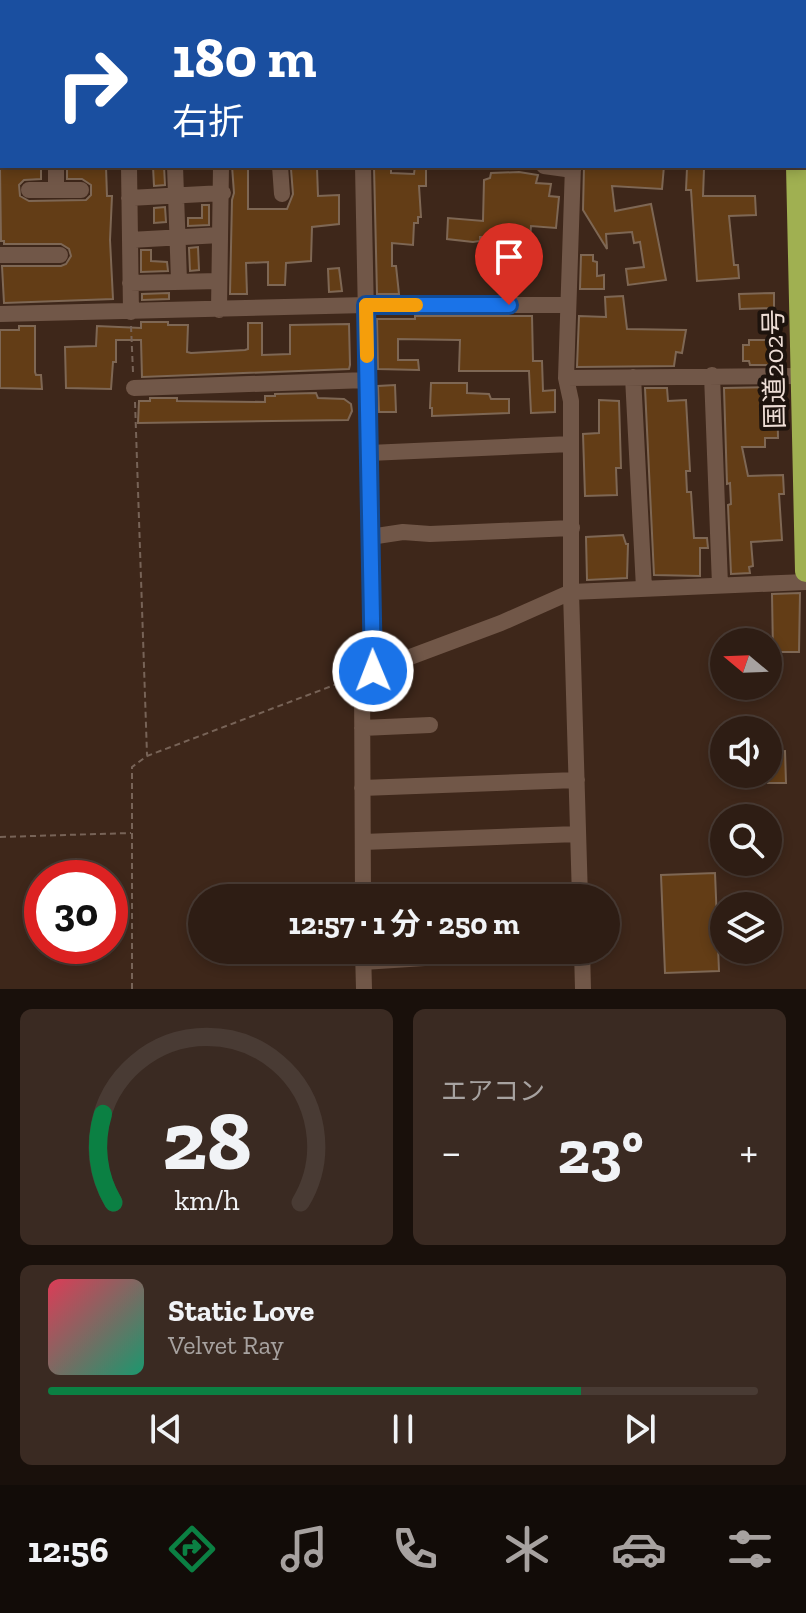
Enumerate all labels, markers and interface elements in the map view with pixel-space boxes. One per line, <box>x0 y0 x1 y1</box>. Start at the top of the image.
text: 180 m <box>172 24 317 91</box>
icon: right <box>40 32 144 136</box>
text: 右折 <box>172 100 244 143</box>
pin <box>475 223 543 305</box>
icon: arrive <box>487 235 531 279</box>
street label: 国道202号 <box>757 309 791 429</box>
north arrow <box>710 628 782 700</box>
map controls <box>710 628 782 964</box>
position arrow <box>331 629 415 713</box>
button: sound <box>710 716 782 788</box>
button: search <box>710 804 782 876</box>
speed limit sign: 30 <box>24 860 128 964</box>
button: layers <box>710 892 782 964</box>
text: 12:57 · 1 分 · 250 m <box>288 906 520 942</box>
text: エアコン <box>441 1075 545 1107</box>
text: 28 <box>162 1090 251 1190</box>
text: 23° <box>558 1116 644 1188</box>
text: − <box>441 1125 462 1178</box>
text: + <box>739 1125 758 1178</box>
text: km/h <box>174 1183 239 1217</box>
text: Static Love <box>168 1293 314 1329</box>
text: Velvet Ray <box>168 1329 284 1361</box>
icon: previous <box>144 1407 188 1451</box>
icon: pause <box>381 1407 425 1451</box>
icon: next <box>618 1407 662 1451</box>
icon: directions <box>164 1521 220 1577</box>
icon: music <box>276 1521 332 1577</box>
icon: phone <box>387 1521 443 1577</box>
icon: climate <box>499 1521 555 1577</box>
icon: car <box>611 1521 667 1577</box>
icon: filters <box>722 1521 778 1577</box>
text: 12:56 <box>28 1528 109 1571</box>

